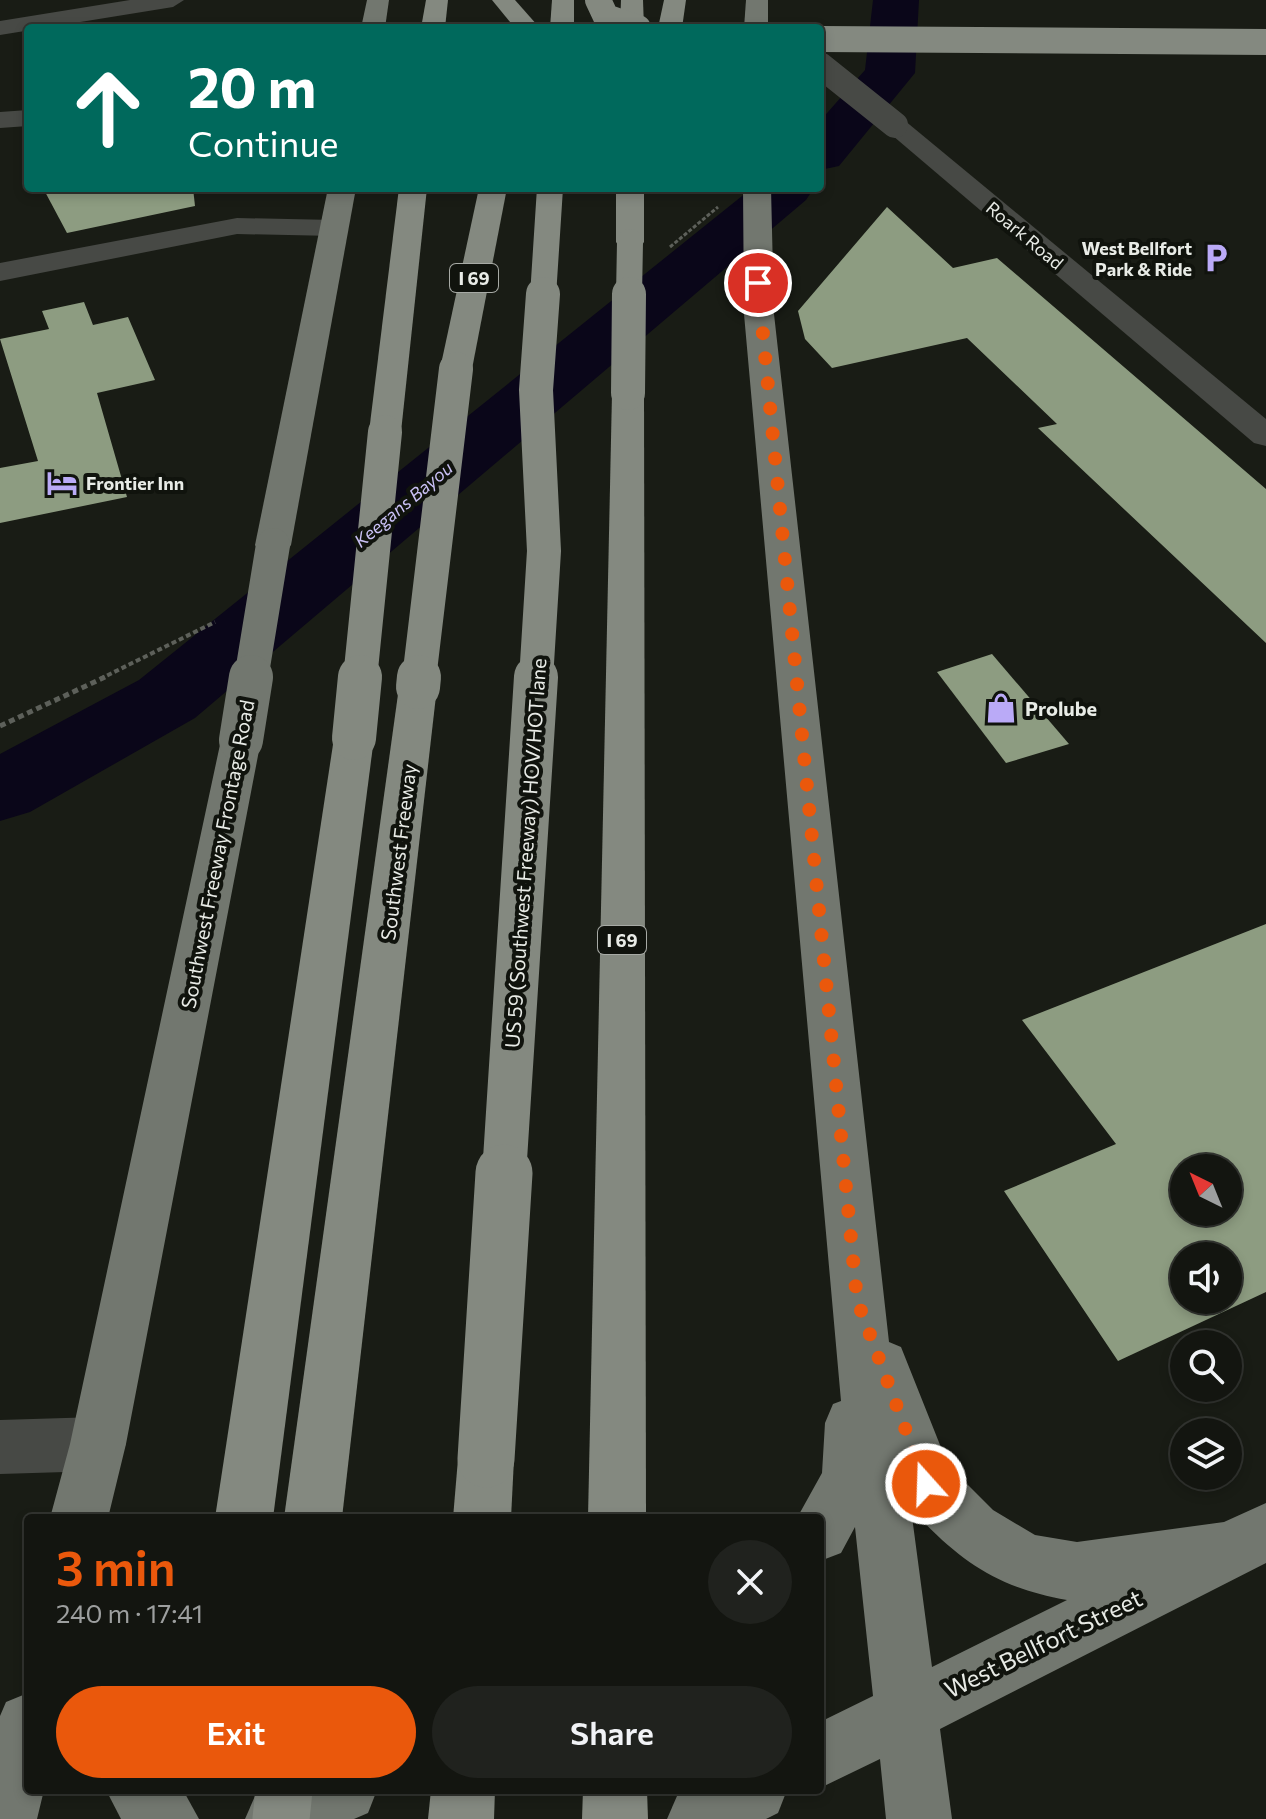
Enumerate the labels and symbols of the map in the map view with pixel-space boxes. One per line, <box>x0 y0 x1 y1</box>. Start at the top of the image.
street label: Roark Road <box>982 196 1068 274</box>
place label: West Bellfort Park & Ride <box>1082 237 1192 280</box>
parking icon: West Bellfort Park & Ride <box>1199 241 1233 275</box>
pin <box>724 249 792 317</box>
road number: I 69 <box>450 264 498 292</box>
water label: Keegans Bayou <box>349 456 457 552</box>
hotel icon: Frontier Inn <box>45 466 79 500</box>
place label: Frontier Inn <box>86 472 184 494</box>
street label: US 59 (Southwest Freeway) HOV/HOT lane <box>499 657 551 1049</box>
shop icon: Prolube <box>984 691 1018 725</box>
place label: Prolube <box>1025 696 1097 720</box>
street label: Southwest Freeway Frontage Road <box>175 698 259 1010</box>
street label: Southwest Freeway <box>375 762 421 942</box>
road number: I 69 <box>598 926 646 954</box>
north arrow <box>1170 1154 1242 1226</box>
position arrow <box>884 1442 968 1526</box>
street label: West Bellfort Street <box>939 1583 1147 1703</box>

